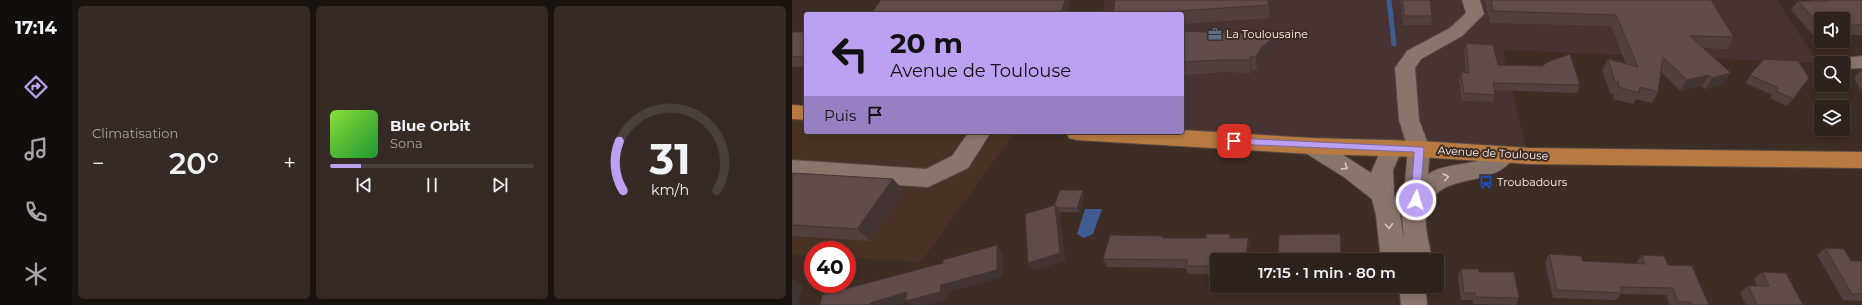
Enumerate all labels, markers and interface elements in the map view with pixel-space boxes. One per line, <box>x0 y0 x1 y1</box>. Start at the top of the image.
map controls <box>1814 12 1850 136</box>
button: sound <box>1814 12 1850 48</box>
text: 17:14 <box>15 17 57 39</box>
text: 20 m <box>890 26 963 60</box>
office icon: La Toulousaine <box>1207 26 1223 42</box>
place label: La Toulousaine <box>1226 27 1308 41</box>
icon: left <box>824 28 876 80</box>
button: search <box>1814 56 1850 92</box>
text: Avenue de Toulouse <box>890 60 1071 82</box>
icon: directions <box>22 73 50 101</box>
button: layers <box>1814 100 1850 136</box>
icon: arrive <box>864 104 886 126</box>
text: Puis <box>824 106 856 125</box>
text: Blue Orbit <box>390 116 470 135</box>
pin <box>1217 124 1251 158</box>
text: Climatisation <box>92 125 178 141</box>
icon: arrive <box>1223 130 1245 152</box>
text: 31 <box>649 133 690 183</box>
icon: music <box>22 135 50 163</box>
text: Sona <box>390 135 423 151</box>
street label: Avenue de Toulouse <box>1437 143 1549 163</box>
text: 20° <box>169 145 219 182</box>
text: − <box>92 150 105 177</box>
text: + <box>283 150 296 177</box>
one-way arrow <box>1341 162 1348 170</box>
one-way arrow <box>1443 173 1450 181</box>
icon: previous <box>353 174 375 196</box>
icon: pause <box>421 174 443 196</box>
icon: next <box>489 174 511 196</box>
bus stop icon: Troubadours <box>1478 174 1494 190</box>
place label: Troubadours <box>1497 175 1568 189</box>
position arrow <box>1395 179 1437 221</box>
text: km/h <box>651 180 689 198</box>
icon: phone <box>22 198 50 226</box>
one-way arrow <box>1385 223 1394 229</box>
speed limit sign: 40 <box>804 241 856 293</box>
icon: climate <box>22 260 50 288</box>
text: 17:15 · 1 min · 80 m <box>1258 263 1396 282</box>

